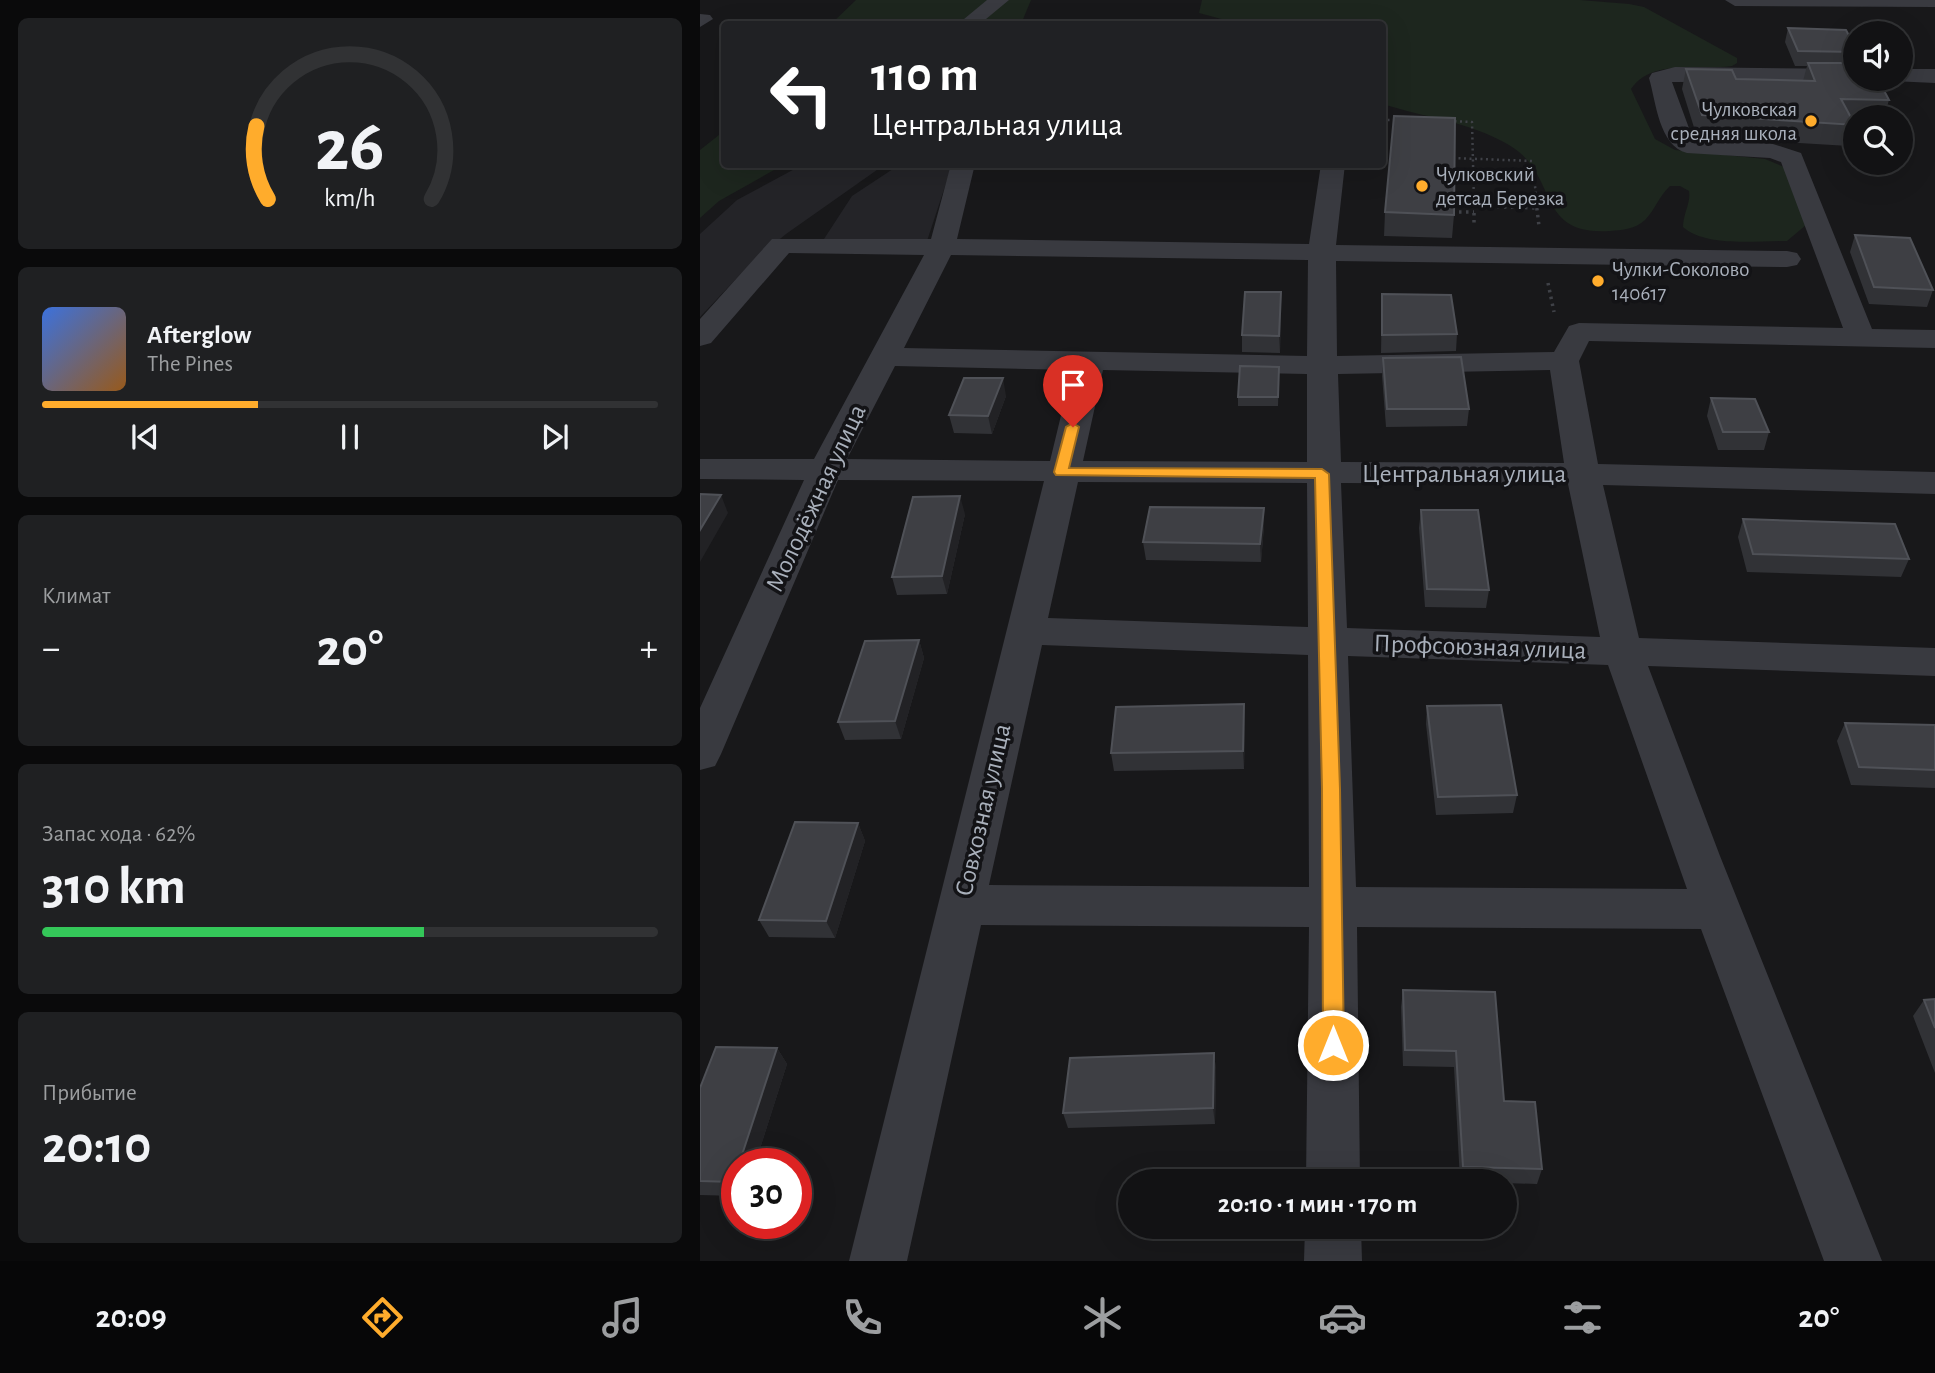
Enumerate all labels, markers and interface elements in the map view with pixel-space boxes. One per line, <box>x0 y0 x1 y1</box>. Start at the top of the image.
map controls <box>1843 21 1913 175</box>
button: sound <box>1843 21 1913 91</box>
icon: left <box>756 49 847 140</box>
text: 110 m <box>871 51 979 100</box>
place label: Чулковская средняя школа <box>1671 99 1797 144</box>
button: search <box>1843 105 1913 175</box>
text: Центральная улица <box>871 109 1123 141</box>
text: 26 <box>315 112 385 185</box>
marker: Чулковская средняя школа <box>1803 113 1819 129</box>
place label: Чулковский детсад Березка <box>1436 164 1565 209</box>
marker: Чулковский детсад Березка <box>1414 178 1430 194</box>
text: km/h <box>324 186 376 211</box>
place label: Чулки-Соколово 140617 <box>1612 259 1749 304</box>
marker: Чулки-Соколово 140617 <box>1590 273 1606 289</box>
text: Afterglow <box>147 322 251 348</box>
text: The Pines <box>147 353 233 376</box>
pin <box>1043 355 1103 427</box>
icon: arrive <box>1054 366 1092 404</box>
street label: Молодёжная улица <box>761 400 871 596</box>
icon: previous <box>126 418 164 456</box>
icon: pause <box>331 418 369 456</box>
icon: next <box>536 418 574 456</box>
street label: Центральная улица <box>1362 461 1566 487</box>
text: Климат <box>42 585 111 608</box>
text: 20° <box>317 623 383 675</box>
text: − <box>42 630 60 668</box>
text: + <box>640 630 658 668</box>
street label: Профсоюзная улица <box>1373 630 1587 664</box>
street label: Совхозная улица <box>951 721 1015 899</box>
text: Запас хода · 62% <box>42 823 196 846</box>
text: 310 km <box>42 861 186 913</box>
position arrow <box>1296 1008 1370 1082</box>
text: Прибытие <box>42 1082 137 1105</box>
text: 20:10 <box>42 1120 151 1172</box>
speed limit sign: 30 <box>721 1148 812 1239</box>
text: 20:10 · 1 мин · 170 m <box>1218 1191 1417 1217</box>
icon: directions <box>358 1293 407 1342</box>
icon: music <box>598 1293 647 1342</box>
icon: phone <box>838 1293 887 1342</box>
icon: climate <box>1078 1293 1127 1342</box>
icon: car <box>1318 1293 1367 1342</box>
icon: filters <box>1558 1293 1607 1342</box>
text: 20:09 <box>96 1301 167 1333</box>
text: 20° <box>1798 1301 1839 1333</box>

